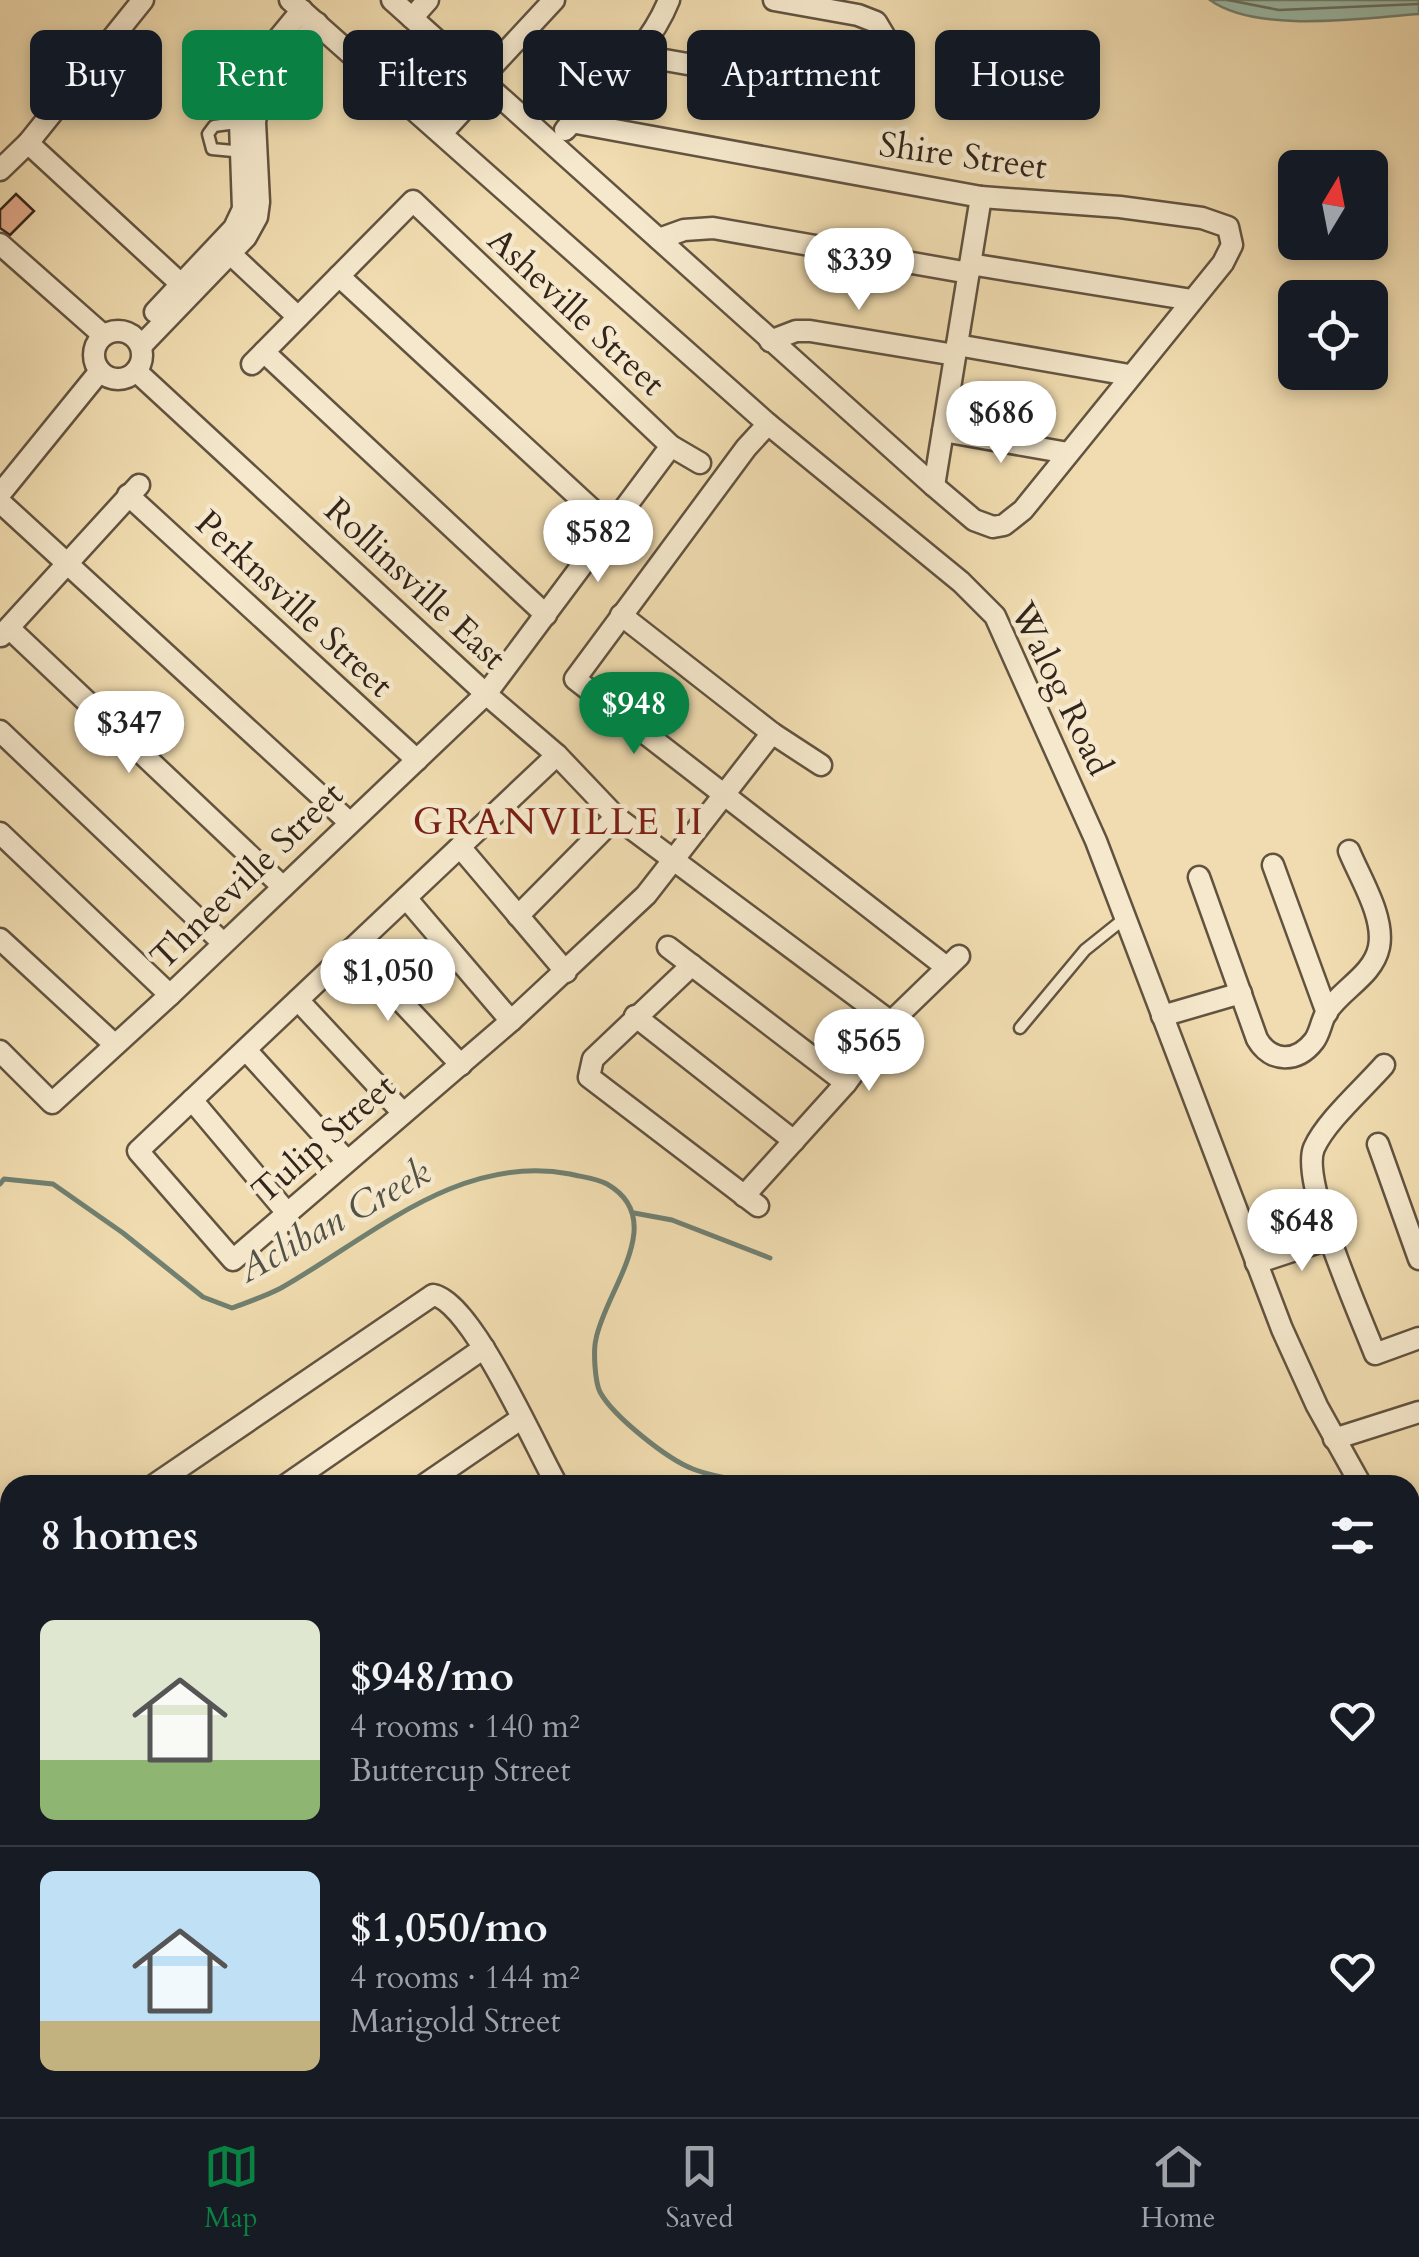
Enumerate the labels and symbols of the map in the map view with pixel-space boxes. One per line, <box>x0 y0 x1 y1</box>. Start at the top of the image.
street label: Shire Street <box>876 120 1050 192</box>
north arrow <box>1278 150 1388 260</box>
street label: Asheville Street <box>477 217 675 407</box>
pin: $339 <box>800 228 918 313</box>
pin: $686 <box>942 381 1060 466</box>
street label: Rollinsville East <box>314 487 516 681</box>
street label: Perknsville Street <box>185 500 403 708</box>
pin: $582 <box>539 500 657 585</box>
street label: Walog Road <box>998 593 1124 784</box>
pin: $948 <box>575 672 693 757</box>
pin: $347 <box>70 691 188 776</box>
street label: Thneeville Street <box>140 771 354 981</box>
district label: GRANVILLE II <box>413 796 705 848</box>
pin: $1,050 <box>307 939 469 1024</box>
pin: $565 <box>810 1009 928 1094</box>
street label: Tulip Street <box>242 1063 406 1215</box>
water label: Acliban Creek <box>227 1146 440 1296</box>
pin: $648 <box>1243 1189 1361 1274</box>

